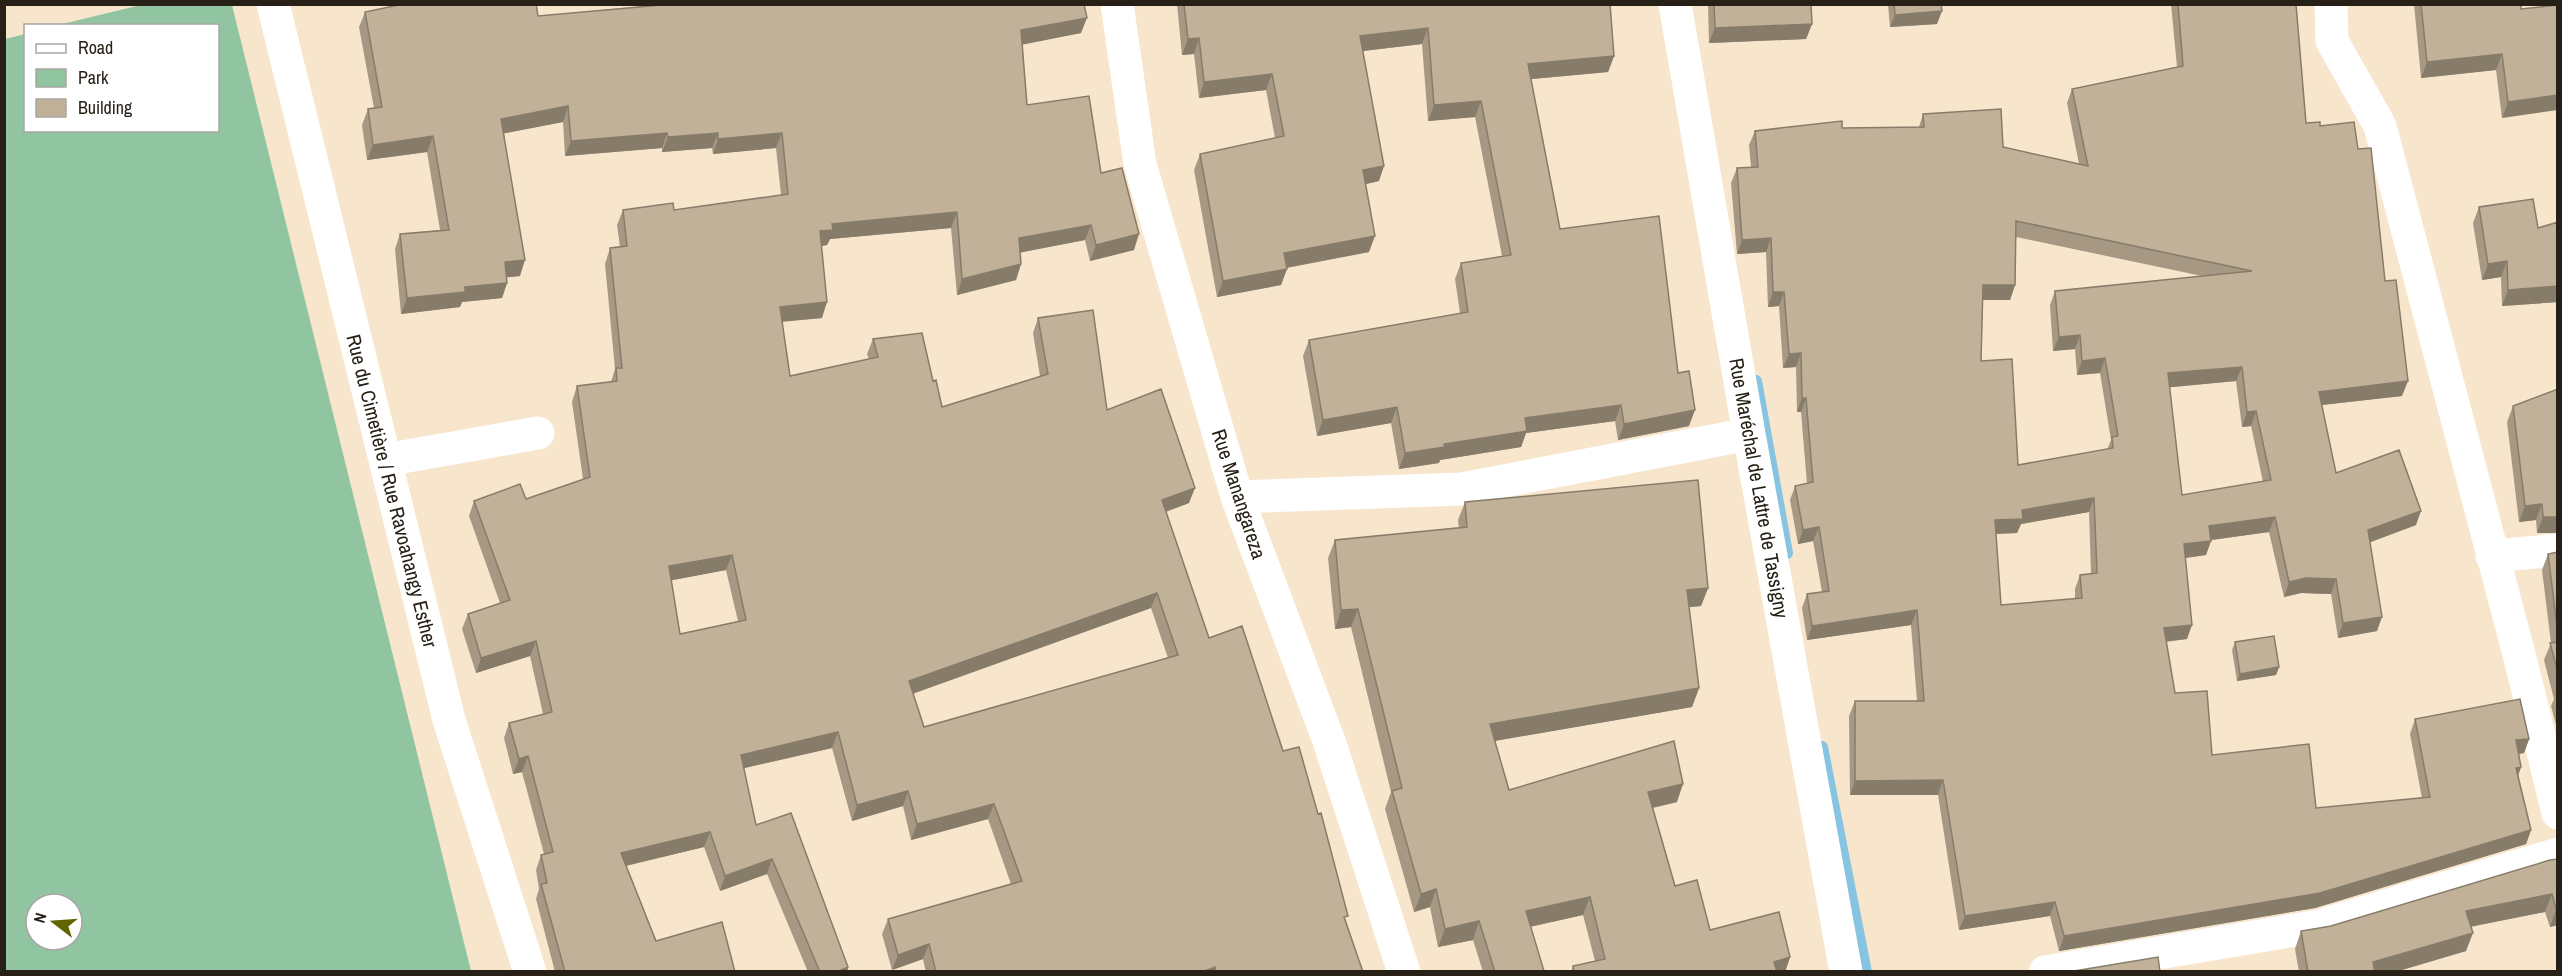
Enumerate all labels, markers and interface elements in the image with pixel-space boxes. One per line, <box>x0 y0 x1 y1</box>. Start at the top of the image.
legend <box>24 24 219 132</box>
text: Road <box>78 35 113 60</box>
text: Park <box>78 65 109 90</box>
text: Building <box>78 95 133 120</box>
street label: Rue du Cimetière / Rue Ravoahangy Esther <box>340 331 445 651</box>
street label: Rue Maréchal de Lattre de Tassigny <box>1723 356 1796 621</box>
street label: Rue Manangareza <box>1206 426 1273 562</box>
north arrow <box>24 892 84 952</box>
text: N <box>28 910 52 925</box>

